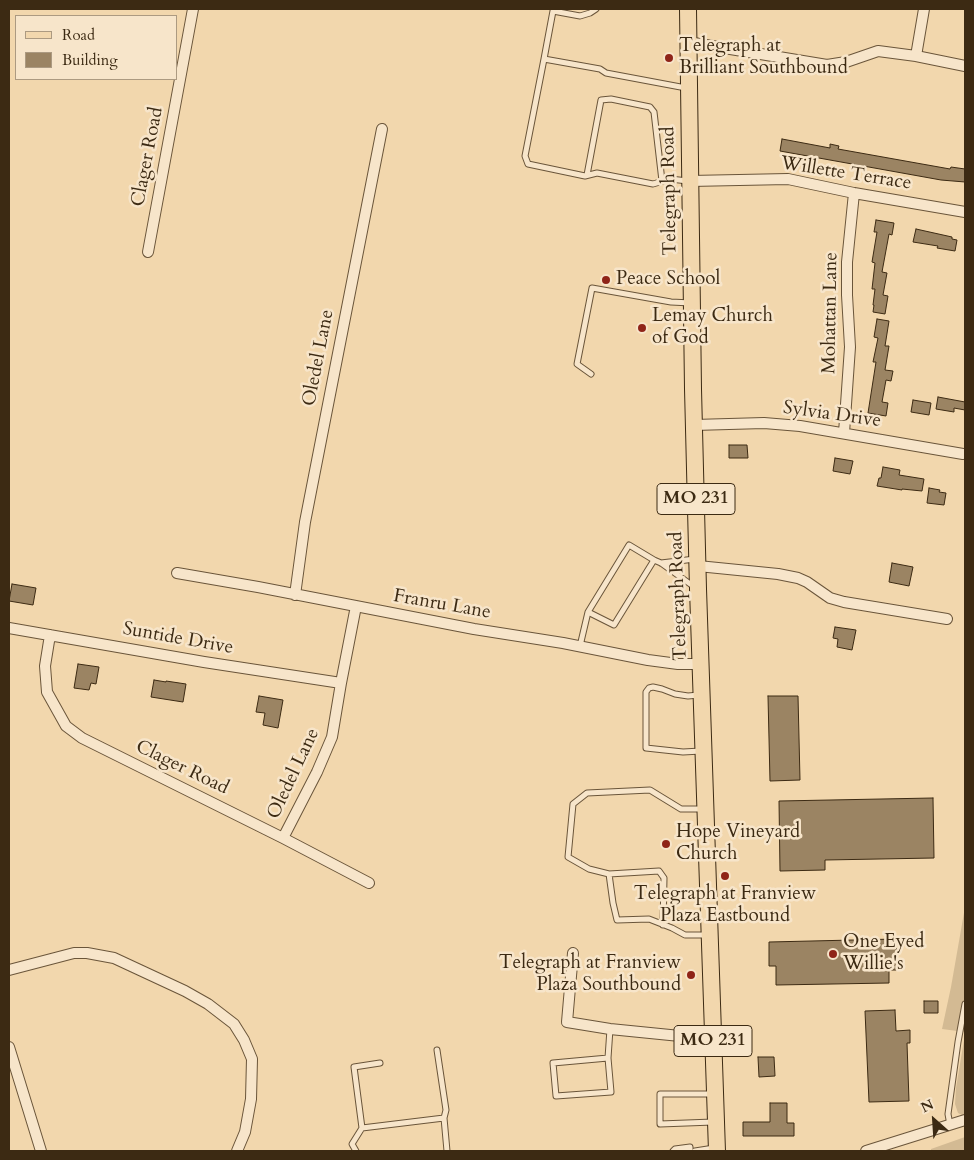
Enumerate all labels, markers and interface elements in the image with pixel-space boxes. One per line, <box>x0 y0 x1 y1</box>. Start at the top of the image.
legend <box>15 15 178 80</box>
text: Road <box>62 25 95 45</box>
place label: Telegraph at Brilliant Southbound <box>679 36 848 80</box>
text: Building <box>62 50 118 70</box>
marker: Telegraph at Brilliant Southbound <box>663 52 675 64</box>
street label: Clager Road <box>127 105 169 209</box>
street label: Telegraph Road <box>657 126 683 256</box>
street label: Willette Terrace <box>779 152 913 196</box>
street label: Mohattan Lane <box>819 252 843 374</box>
place label: Peace School <box>616 269 720 291</box>
marker: Peace School <box>600 274 612 286</box>
place label: Lemay Church of God <box>652 306 773 350</box>
street label: Oledel Lane <box>298 308 340 408</box>
marker: Lemay Church of God <box>636 322 648 334</box>
street label: Sylvia Drive <box>782 397 882 433</box>
road number: MO 231 <box>657 484 735 514</box>
street label: Telegraph Road <box>665 531 693 661</box>
street label: Franru Lane <box>392 585 492 625</box>
street label: Suntide Drive <box>121 618 235 660</box>
street label: Oledel Lane <box>263 725 325 823</box>
street label: Clager Road <box>132 736 232 800</box>
place label: Hope Vineyard Church <box>676 822 800 866</box>
marker: Hope Vineyard Church <box>660 838 672 850</box>
marker: Telegraph at Franview Plaza Eastbound <box>719 870 731 882</box>
place label: Telegraph at Franview Plaza Eastbound <box>634 884 816 928</box>
place label: One Eyed Willie's <box>843 932 924 976</box>
marker: One Eyed Willie's <box>827 948 839 960</box>
place label: Telegraph at Franview Plaza Southbound <box>499 953 681 997</box>
marker: Telegraph at Franview Plaza Southbound <box>685 969 697 981</box>
road number: MO 231 <box>674 1026 752 1056</box>
north arrow <box>909 1095 959 1145</box>
text: N <box>918 1095 937 1117</box>

